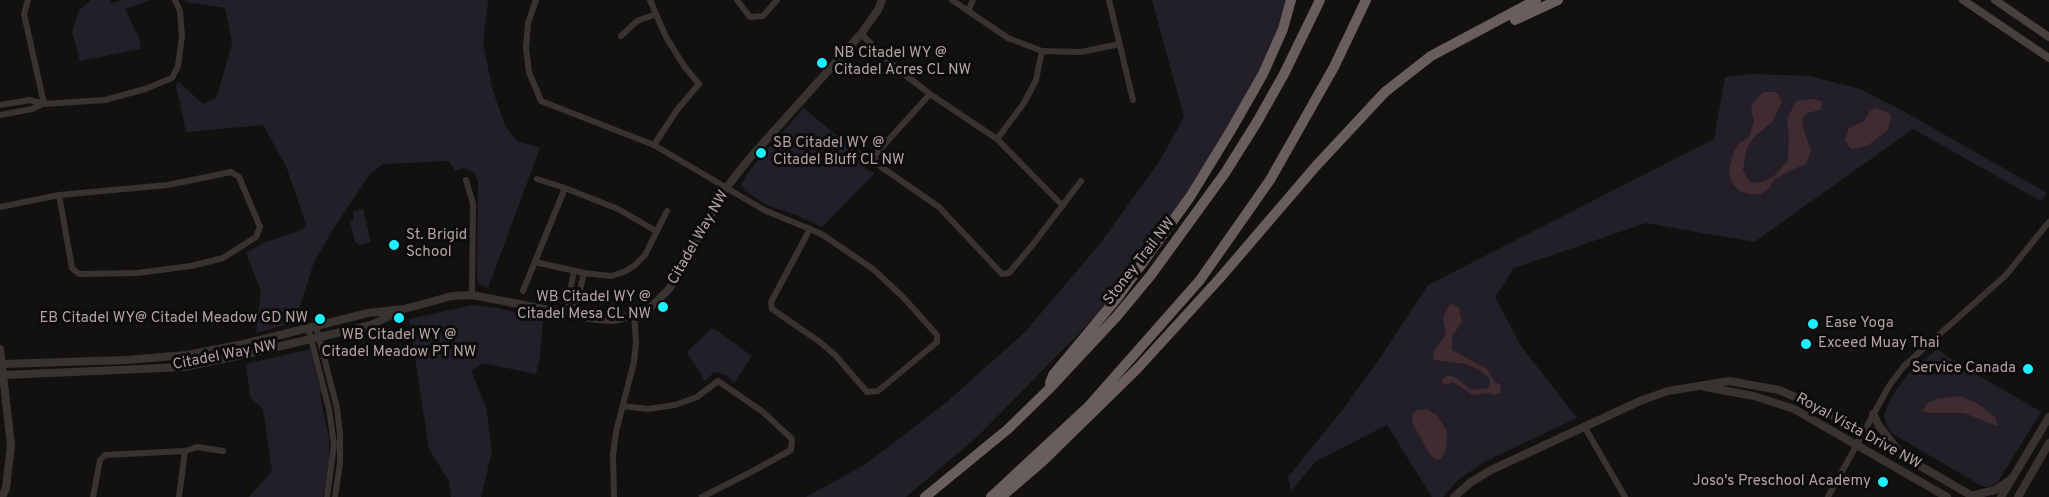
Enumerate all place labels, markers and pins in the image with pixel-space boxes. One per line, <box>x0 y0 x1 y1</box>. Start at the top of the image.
place label: NB Citadel WY @ Citadel Acres CL NW <box>834 45 971 80</box>
marker: NB Citadel WY @ Citadel Acres CL NW <box>815 56 829 70</box>
place label: SB Citadel WY @ Citadel Bluff CL NW <box>773 135 905 170</box>
marker: SB Citadel WY @ Citadel Bluff CL NW <box>754 146 768 160</box>
place label: St. Brigid School <box>406 227 467 262</box>
marker: St. Brigid School <box>387 238 401 252</box>
place label: WB Citadel WY @ Citadel Mesa CL NW <box>517 289 651 324</box>
marker: WB Citadel WY @ Citadel Mesa CL NW <box>656 300 670 314</box>
place label: EB Citadel WY@ Citadel Meadow GD NW <box>39 310 308 328</box>
marker: WB Citadel WY @ Citadel Meadow PT NW <box>392 311 406 325</box>
marker: EB Citadel WY@ Citadel Meadow GD NW <box>313 312 327 326</box>
place label: Ease Yoga <box>1825 315 1894 333</box>
marker: Ease Yoga <box>1806 317 1820 331</box>
place label: WB Citadel WY @ Citadel Meadow PT NW <box>322 327 476 362</box>
place label: Exceed Muay Thai <box>1818 335 1939 353</box>
marker: Exceed Muay Thai <box>1799 337 1813 351</box>
place label: Service Canada <box>1912 360 2016 378</box>
marker: Service Canada <box>2021 362 2035 376</box>
place label: Joso's Preschool Academy <box>1692 473 1871 491</box>
marker: Joso's Preschool Academy <box>1876 475 1890 489</box>

